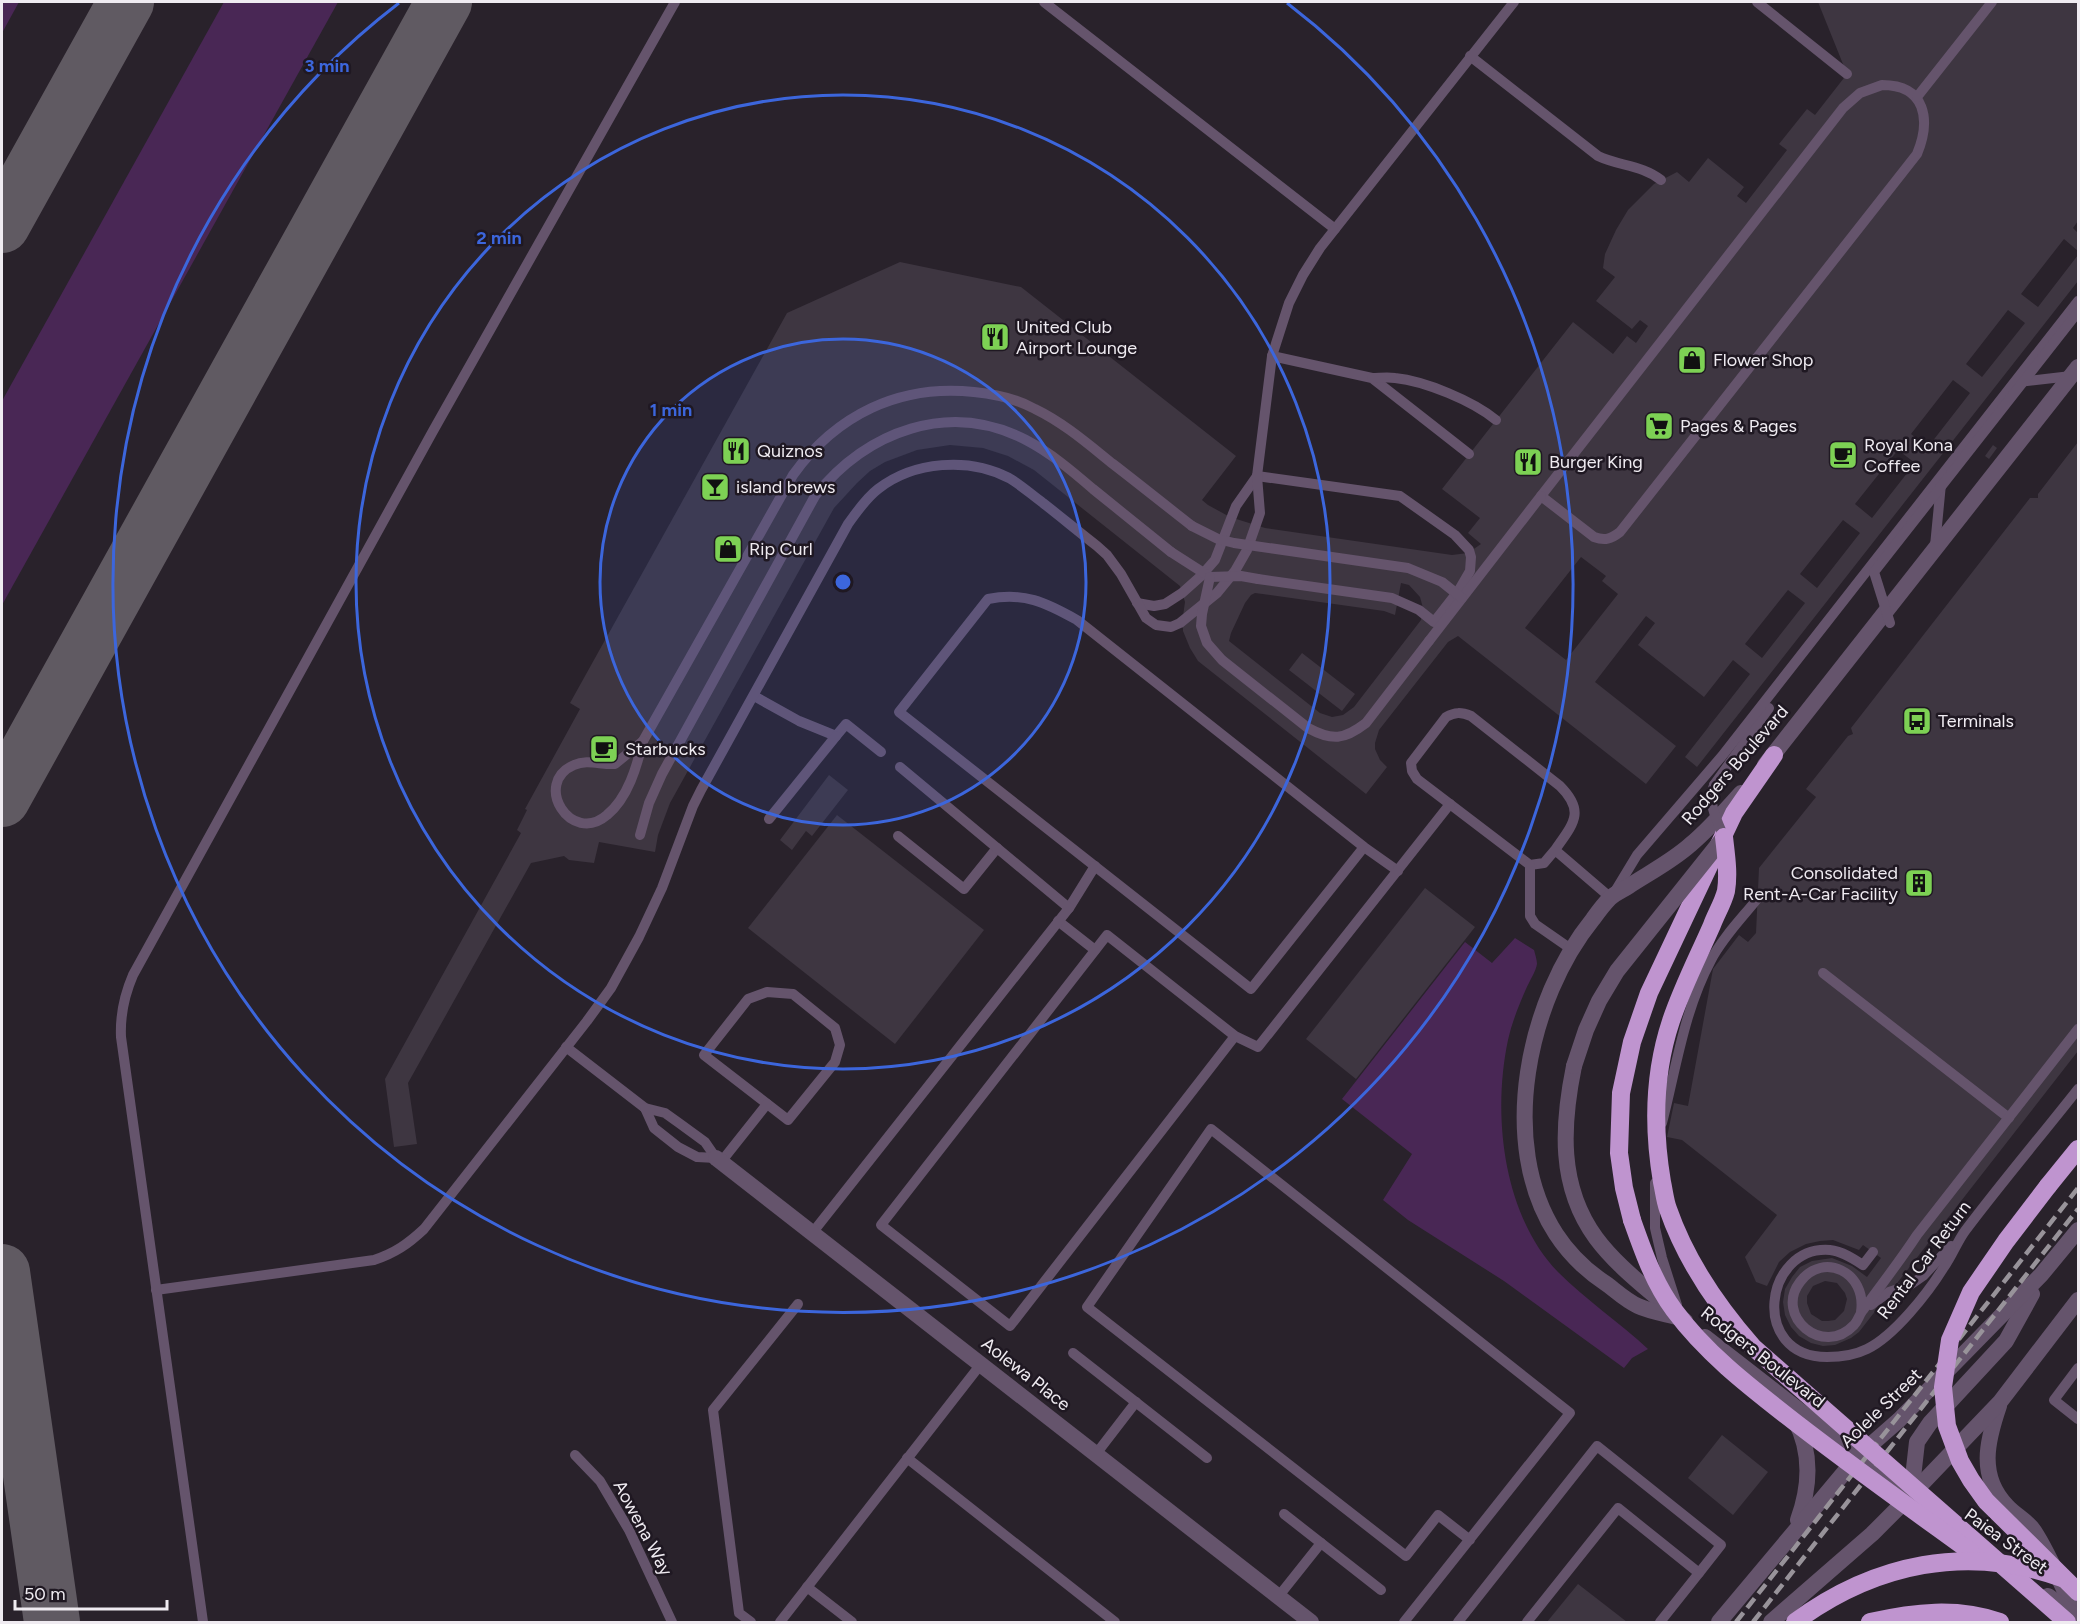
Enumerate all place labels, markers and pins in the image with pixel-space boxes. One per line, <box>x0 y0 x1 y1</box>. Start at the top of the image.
place label: United Club Airport Lounge <box>1016 316 1137 359</box>
restaurant icon: United Club Airport Lounge <box>979 321 1011 353</box>
shop icon: Flower Shop <box>1676 344 1708 376</box>
place label: Flower Shop <box>1713 349 1813 371</box>
supermarket icon: Pages & Pages <box>1643 410 1675 442</box>
place label: Pages & Pages <box>1680 415 1797 437</box>
place label: Royal Kona Coffee <box>1864 434 1953 477</box>
restaurant icon: Quiznos <box>720 435 752 467</box>
cafe icon: Royal Kona Coffee <box>1827 439 1859 471</box>
place label: Quiznos <box>757 440 823 462</box>
restaurant icon: Burger King <box>1512 446 1544 478</box>
place label: Burger King <box>1549 451 1643 473</box>
bar icon: island brews <box>699 471 731 503</box>
place label: island brews <box>736 476 835 498</box>
shop icon: Rip Curl <box>712 533 744 565</box>
place label: Rip Curl <box>749 538 813 560</box>
centre of rings <box>833 572 853 592</box>
bus stop icon: Terminals <box>1901 705 1933 737</box>
place label: Terminals <box>1938 710 2014 732</box>
cafe icon: Starbucks <box>588 733 620 765</box>
place label: Starbucks <box>625 738 706 760</box>
place label: Consolidated Rent-A-Car Facility <box>1743 862 1899 905</box>
building icon: Consolidated Rent-A-Car Facility <box>1903 867 1935 899</box>

